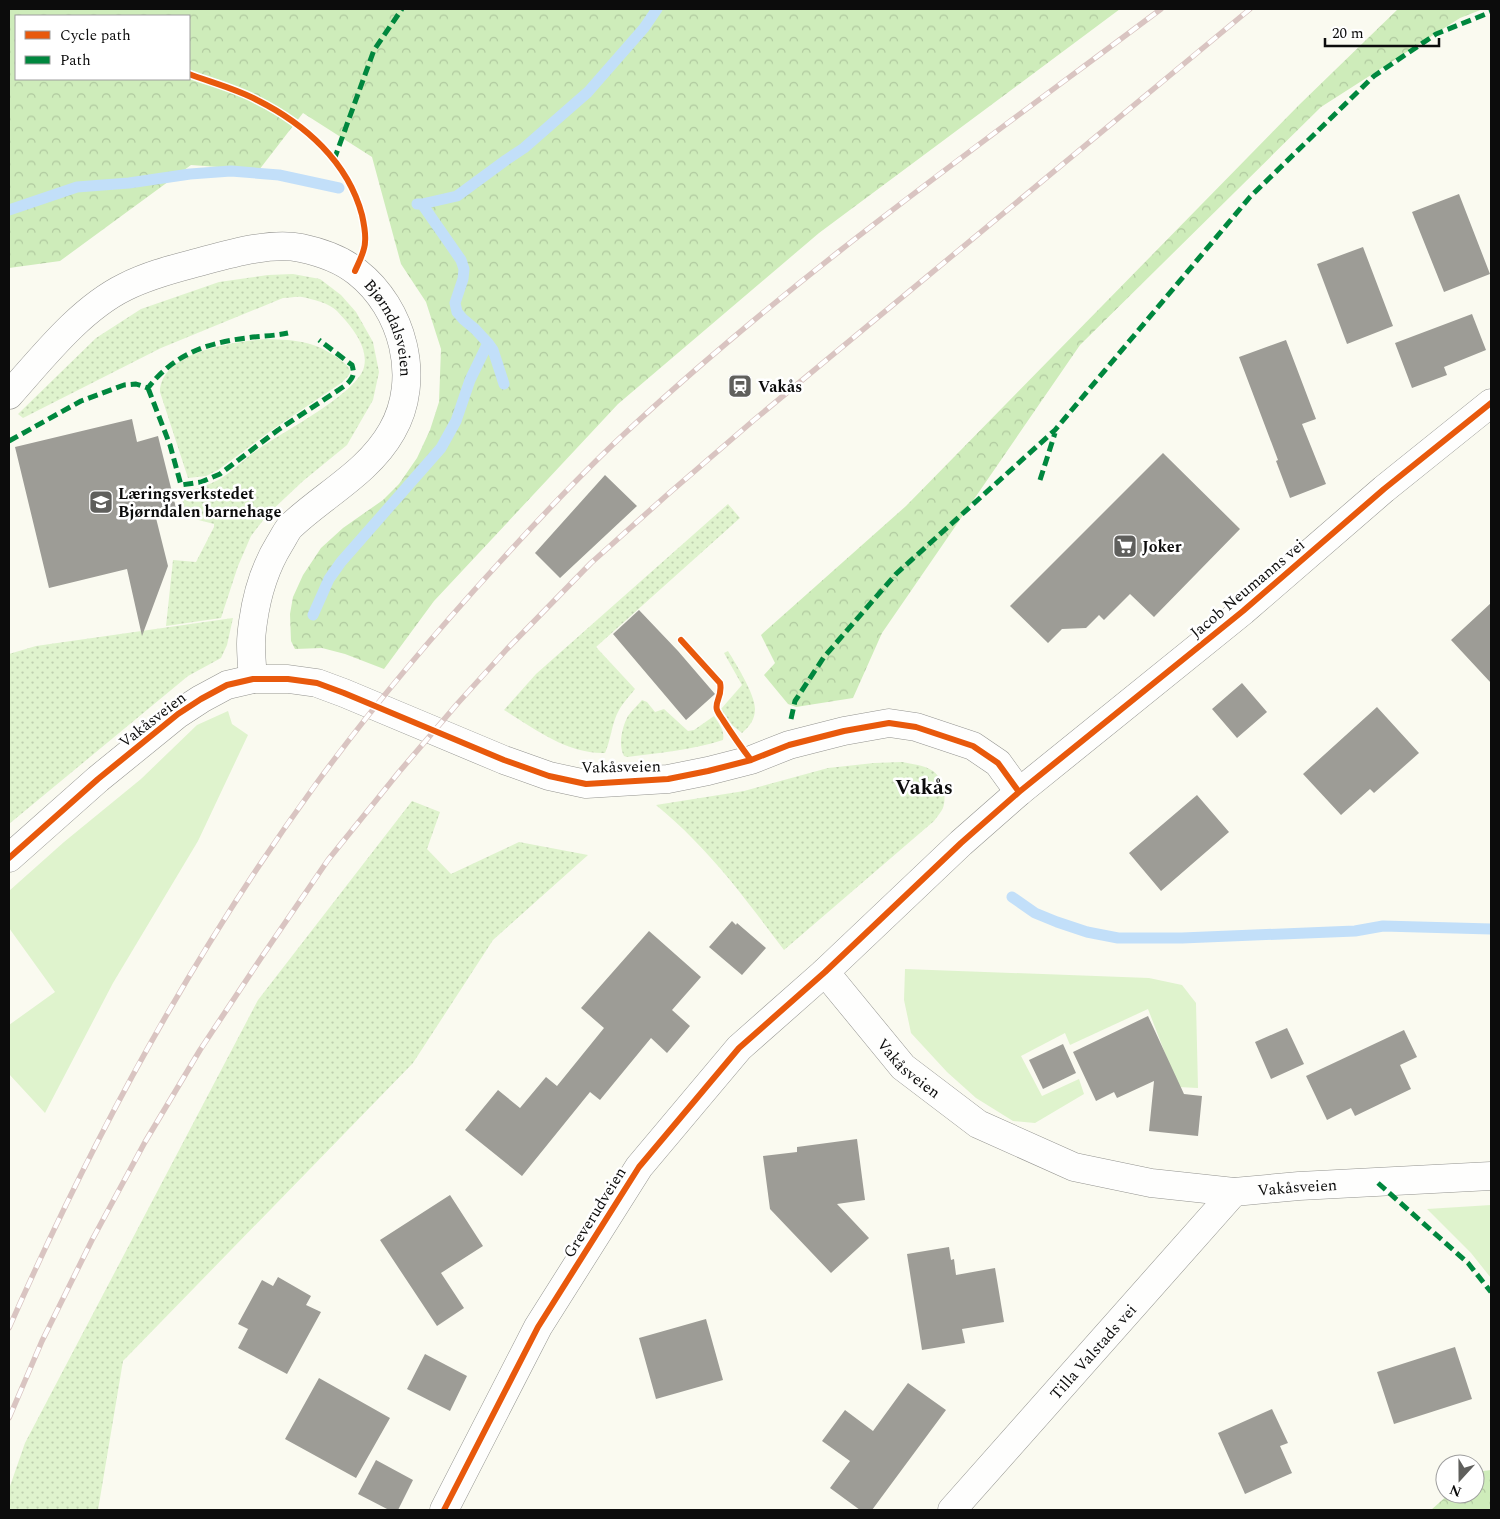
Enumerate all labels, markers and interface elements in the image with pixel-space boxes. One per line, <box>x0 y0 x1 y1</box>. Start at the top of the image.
legend <box>15 15 190 80</box>
scale bar <box>1325 15 1439 47</box>
text: 20 m <box>1332 22 1364 45</box>
text: Cycle path <box>60 24 131 47</box>
text: Path <box>60 49 91 72</box>
street label: Bjørndalsveien <box>358 274 418 377</box>
station icon: Vakås <box>727 373 753 399</box>
place label: Vakås <box>758 375 802 399</box>
place label: Læringsverkstedet Bjørndalen barnehage <box>118 482 281 524</box>
school or university icon: Læringsverkstedet Bjørndalen barnehage <box>88 489 114 515</box>
supermarket icon: Joker <box>1112 533 1138 559</box>
street label: Jacob Neumanns vei <box>1185 533 1310 644</box>
place label: Joker <box>1142 535 1182 559</box>
street label: Vakåsveien <box>114 686 191 754</box>
street label: Vakåsveien <box>581 754 661 780</box>
district label: Vakås <box>895 772 953 804</box>
street label: Vakåsveien <box>871 1033 945 1105</box>
street label: Greverudveien <box>557 1162 632 1263</box>
street label: Vakåsveien <box>1257 1173 1338 1203</box>
street label: Tilla Valstads vei <box>1044 1299 1143 1405</box>
north arrow <box>1435 1454 1485 1504</box>
text: N <box>1446 1479 1465 1503</box>

